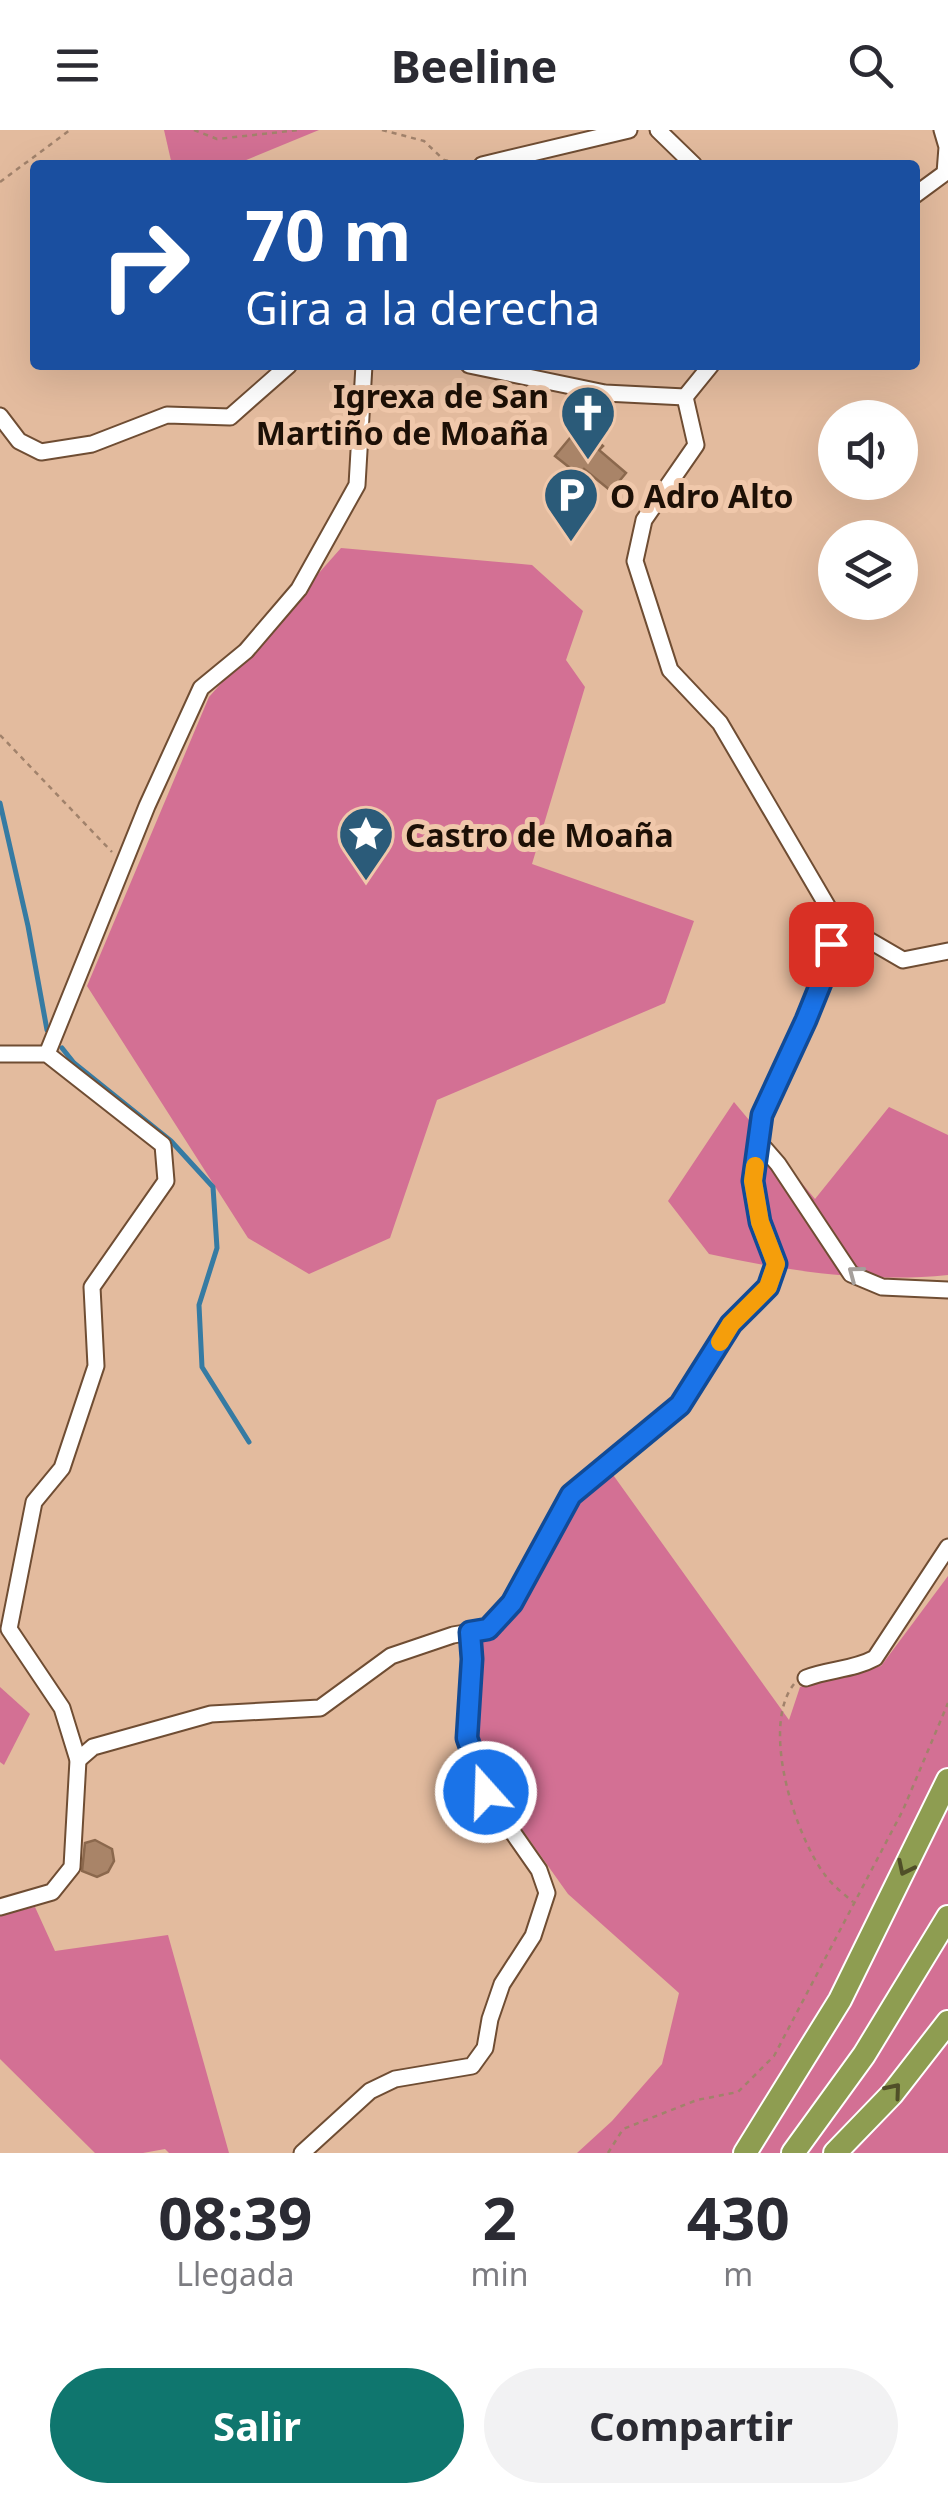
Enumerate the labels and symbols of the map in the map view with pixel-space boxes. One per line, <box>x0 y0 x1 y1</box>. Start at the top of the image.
place label: Igrexa de San Martiño de Moaña <box>256 374 549 454</box>
church icon: Igrexa de San Martiño de Moaña <box>558 383 618 462</box>
parking icon: O Adro Alto <box>541 465 601 544</box>
place label: O Adro Alto <box>610 474 794 517</box>
place icon: Castro de Moaña <box>336 804 396 883</box>
place label: Castro de Moaña <box>405 813 674 856</box>
pin <box>789 902 874 987</box>
one-way arrow <box>848 1267 867 1285</box>
position arrow <box>434 1740 538 1844</box>
one-way arrow <box>898 1857 917 1875</box>
one-way arrow <box>882 2083 900 2101</box>

